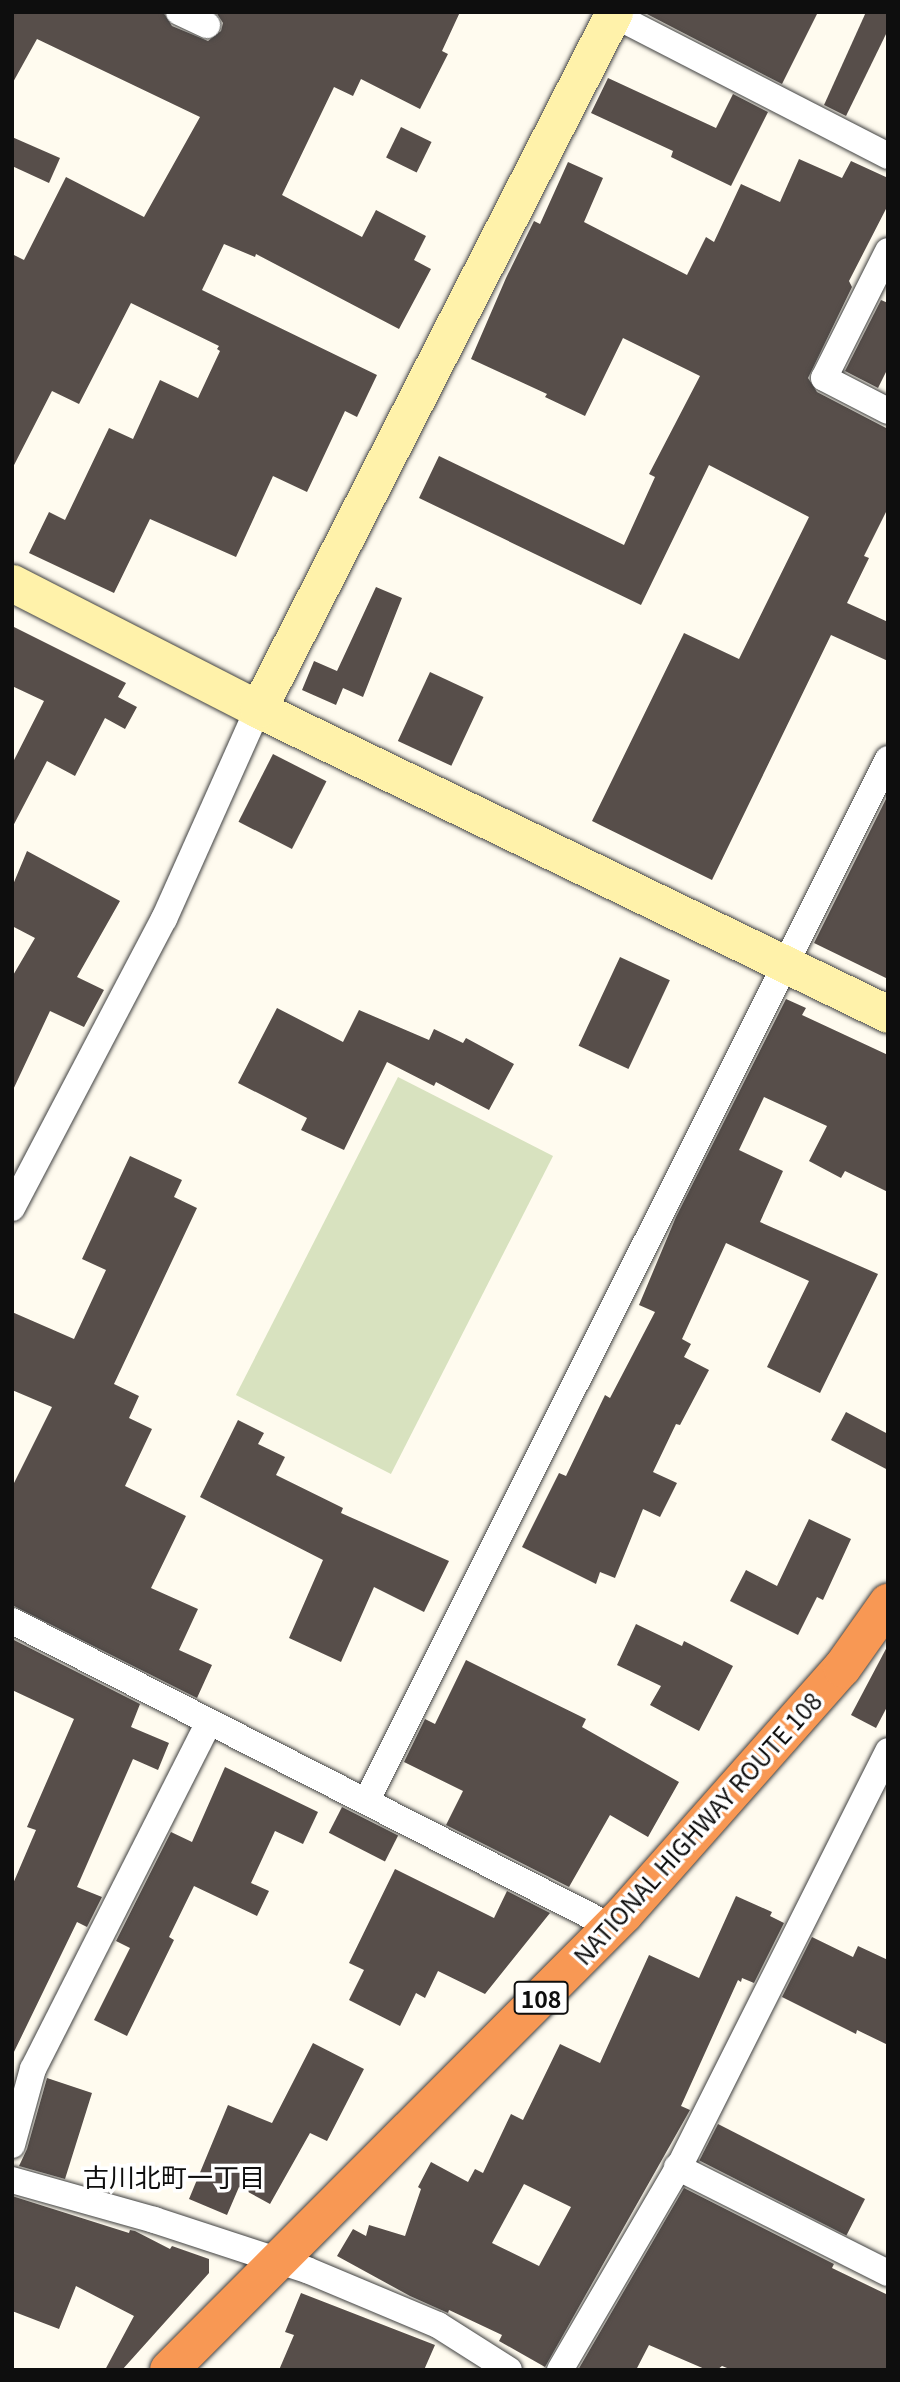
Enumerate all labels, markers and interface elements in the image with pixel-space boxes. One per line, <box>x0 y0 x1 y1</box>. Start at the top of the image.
street label: NATIONAL HIGHWAY ROUTE 108 <box>567 1686 827 1970</box>
road number: 108 <box>513 1979 569 2018</box>
district label: 古川北町一丁目 <box>83 2160 265 2192</box>

